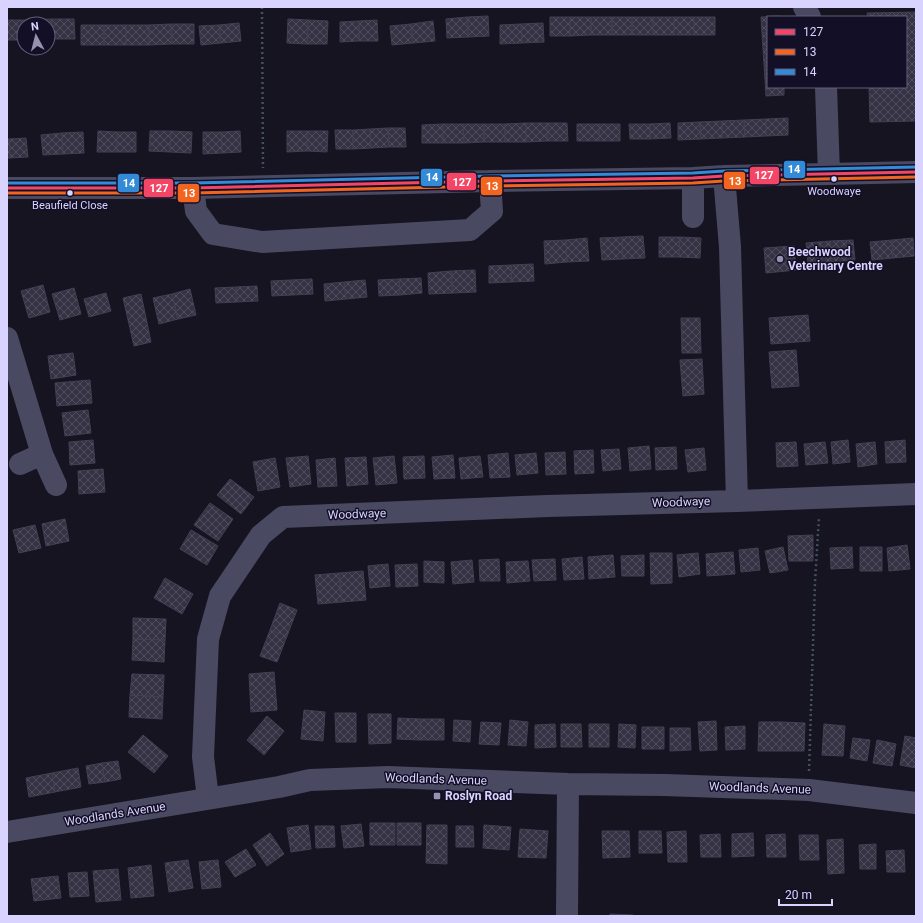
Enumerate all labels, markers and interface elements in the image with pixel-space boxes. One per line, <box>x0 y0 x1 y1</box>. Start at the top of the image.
north arrow <box>16 16 56 56</box>
legend <box>767 16 907 88</box>
text: N <box>30 20 40 33</box>
text: 127 <box>803 25 823 39</box>
text: 13 <box>803 45 817 59</box>
text: 14 <box>803 65 817 79</box>
line badge: 14 <box>783 160 806 179</box>
text: 14 <box>788 163 801 176</box>
line badge: 127 <box>749 166 780 185</box>
line badge: 14 <box>420 168 443 187</box>
text: 127 <box>755 169 773 182</box>
text: 14 <box>426 171 439 184</box>
line badge: 13 <box>723 171 746 190</box>
line badge: 127 <box>446 172 477 191</box>
line badge: 14 <box>117 173 140 193</box>
marker: Woodwaye <box>829 174 839 184</box>
text: 13 <box>729 175 741 188</box>
text: 127 <box>453 176 471 189</box>
line badge: 13 <box>480 176 503 196</box>
text: 14 <box>123 177 136 190</box>
line badge: 127 <box>143 178 174 198</box>
text: 13 <box>486 180 498 193</box>
text: 127 <box>150 182 168 195</box>
line badge: 13 <box>177 183 200 203</box>
place label: Woodwaye <box>807 185 861 198</box>
text: 13 <box>183 187 195 200</box>
marker: Beaufield Close <box>65 188 75 198</box>
place label: Beaufield Close <box>32 199 108 212</box>
place label: Beechwood Veterinary Centre <box>788 245 883 273</box>
marker: Beechwood Veterinary Centre <box>775 254 785 264</box>
street label: Woodwaye <box>652 494 710 510</box>
street label: Woodwaye <box>328 506 386 522</box>
street label: Woodlands Avenue <box>385 770 487 788</box>
street label: Woodlands Avenue <box>709 779 811 797</box>
place label: Roslyn Road <box>445 789 512 803</box>
marker: Roslyn Road <box>432 791 442 801</box>
street label: Woodlands Avenue <box>63 799 167 829</box>
scale bar <box>779 881 832 907</box>
text: 20 m <box>785 888 812 902</box>

